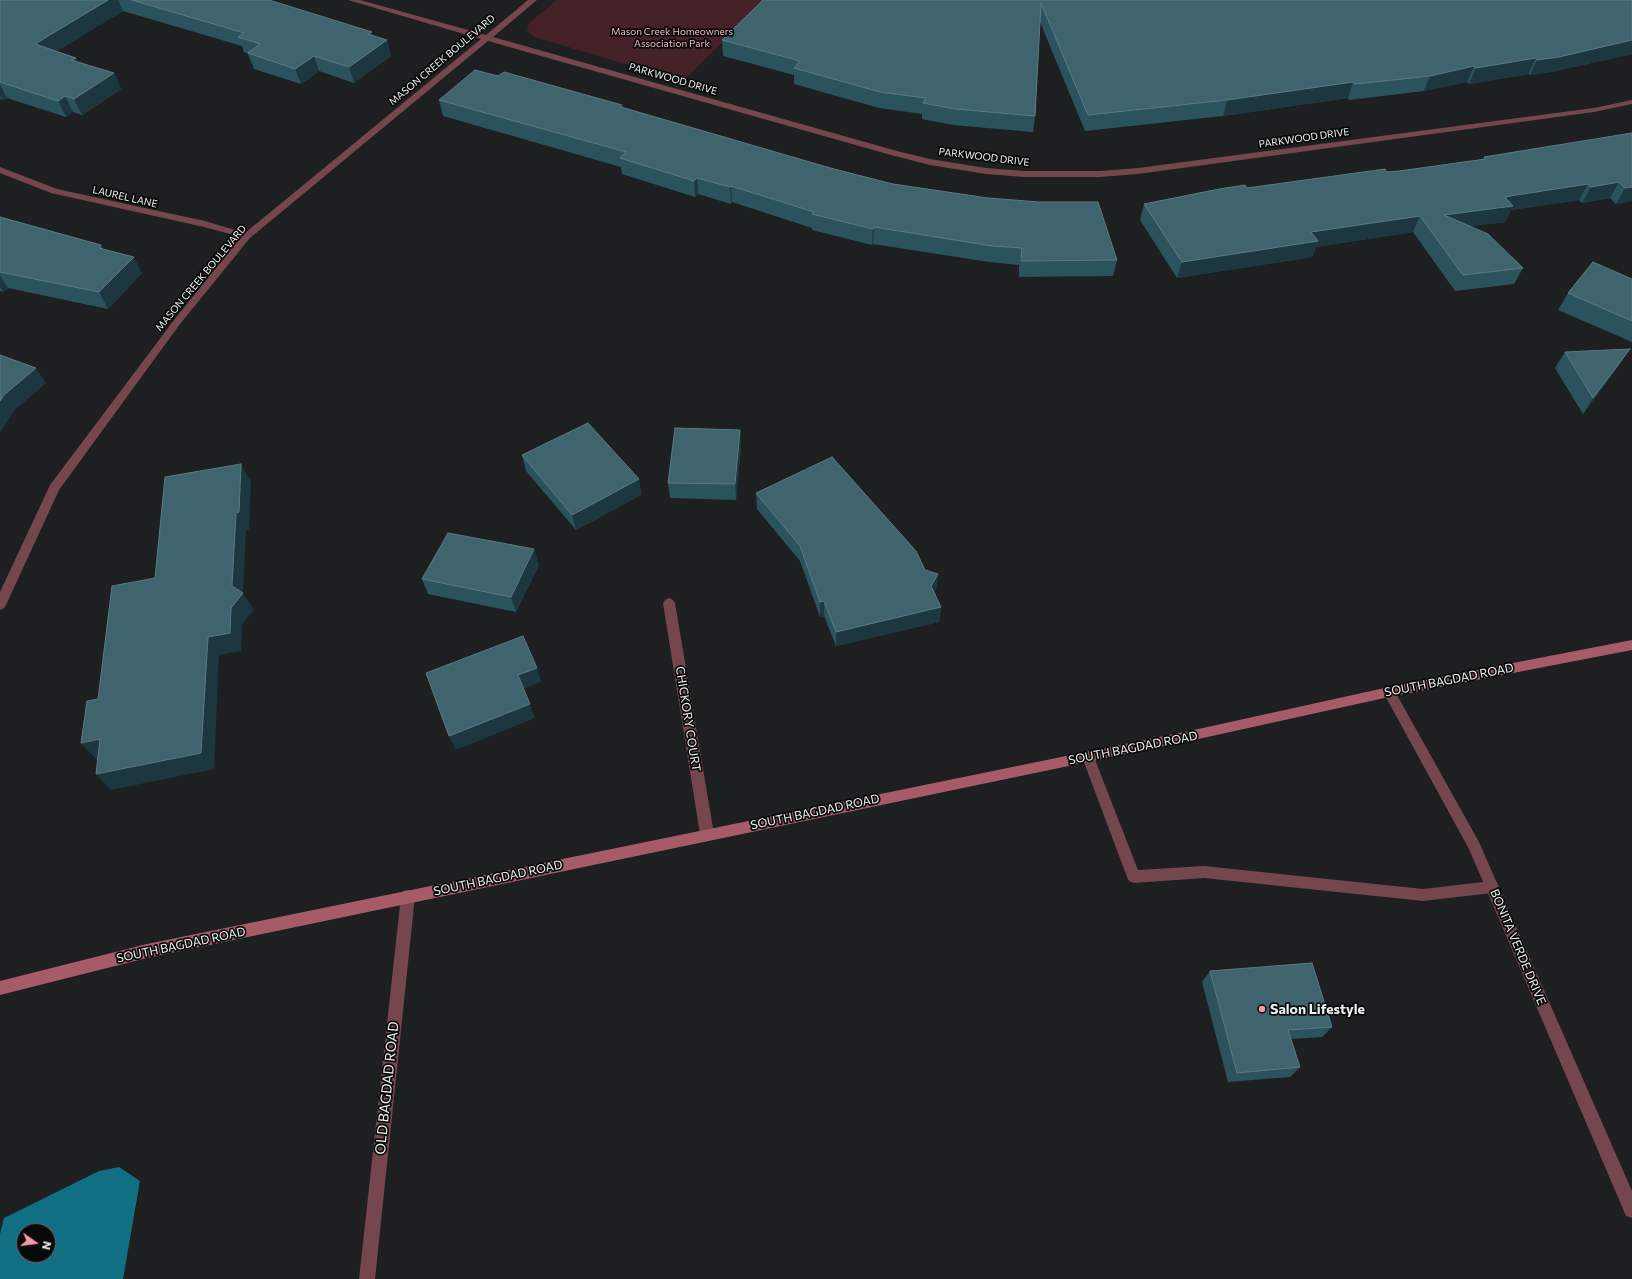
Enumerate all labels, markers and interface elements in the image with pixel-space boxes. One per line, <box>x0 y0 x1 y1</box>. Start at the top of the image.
street label: MASON CREEK BOULEVARD <box>387 12 497 108</box>
park label: Mason Creek Homeowners Association Park <box>611 26 733 50</box>
street label: PARKWOOD DRIVE <box>627 61 719 97</box>
street label: PARKWOOD DRIVE <box>1258 126 1350 150</box>
street label: PARKWOOD DRIVE <box>938 145 1030 169</box>
street label: LAUREL LANE <box>91 184 159 210</box>
street label: MASON CREEK BOULEVARD <box>153 223 249 333</box>
street label: SOUTH BAGDAD ROAD <box>1383 660 1515 700</box>
street label: CHICKORY COURT <box>673 665 703 773</box>
street label: SOUTH BAGDAD ROAD <box>1067 728 1199 768</box>
street label: SOUTH BAGDAD ROAD <box>749 791 881 833</box>
street label: SOUTH BAGDAD ROAD <box>432 857 564 899</box>
street label: BONITA VERDE DRIVE <box>1487 887 1549 1007</box>
street label: SOUTH BAGDAD ROAD <box>115 924 247 966</box>
place label: Salon Lifestyle <box>1270 1001 1365 1017</box>
marker: Salon Lifestyle <box>1257 1004 1267 1014</box>
street label: OLD BAGDAD ROAD <box>372 1021 402 1155</box>
north arrow <box>16 1223 56 1263</box>
text: N <box>40 1240 54 1251</box>

